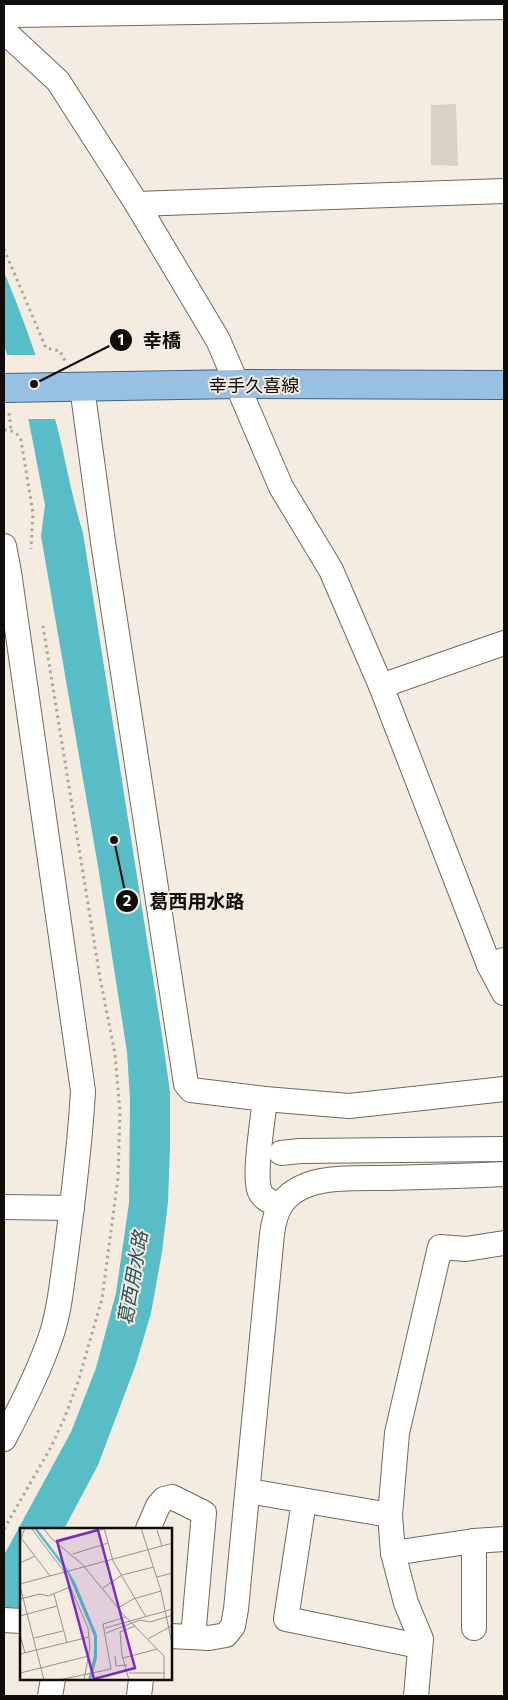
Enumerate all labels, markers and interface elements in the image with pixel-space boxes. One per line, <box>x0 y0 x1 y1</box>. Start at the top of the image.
callout: 幸橋 <box>108 323 191 357</box>
text: 幸橋 <box>143 328 181 351</box>
text: 1 <box>118 330 124 348</box>
street label: 幸手久喜線 <box>209 374 299 396</box>
callout: 葛西用水路 <box>114 884 254 918</box>
text: 葛西用水路 <box>149 889 245 912</box>
text: 2 <box>123 891 131 909</box>
water label: 葛西用水路 <box>112 1227 152 1327</box>
inset map <box>20 1528 172 1680</box>

